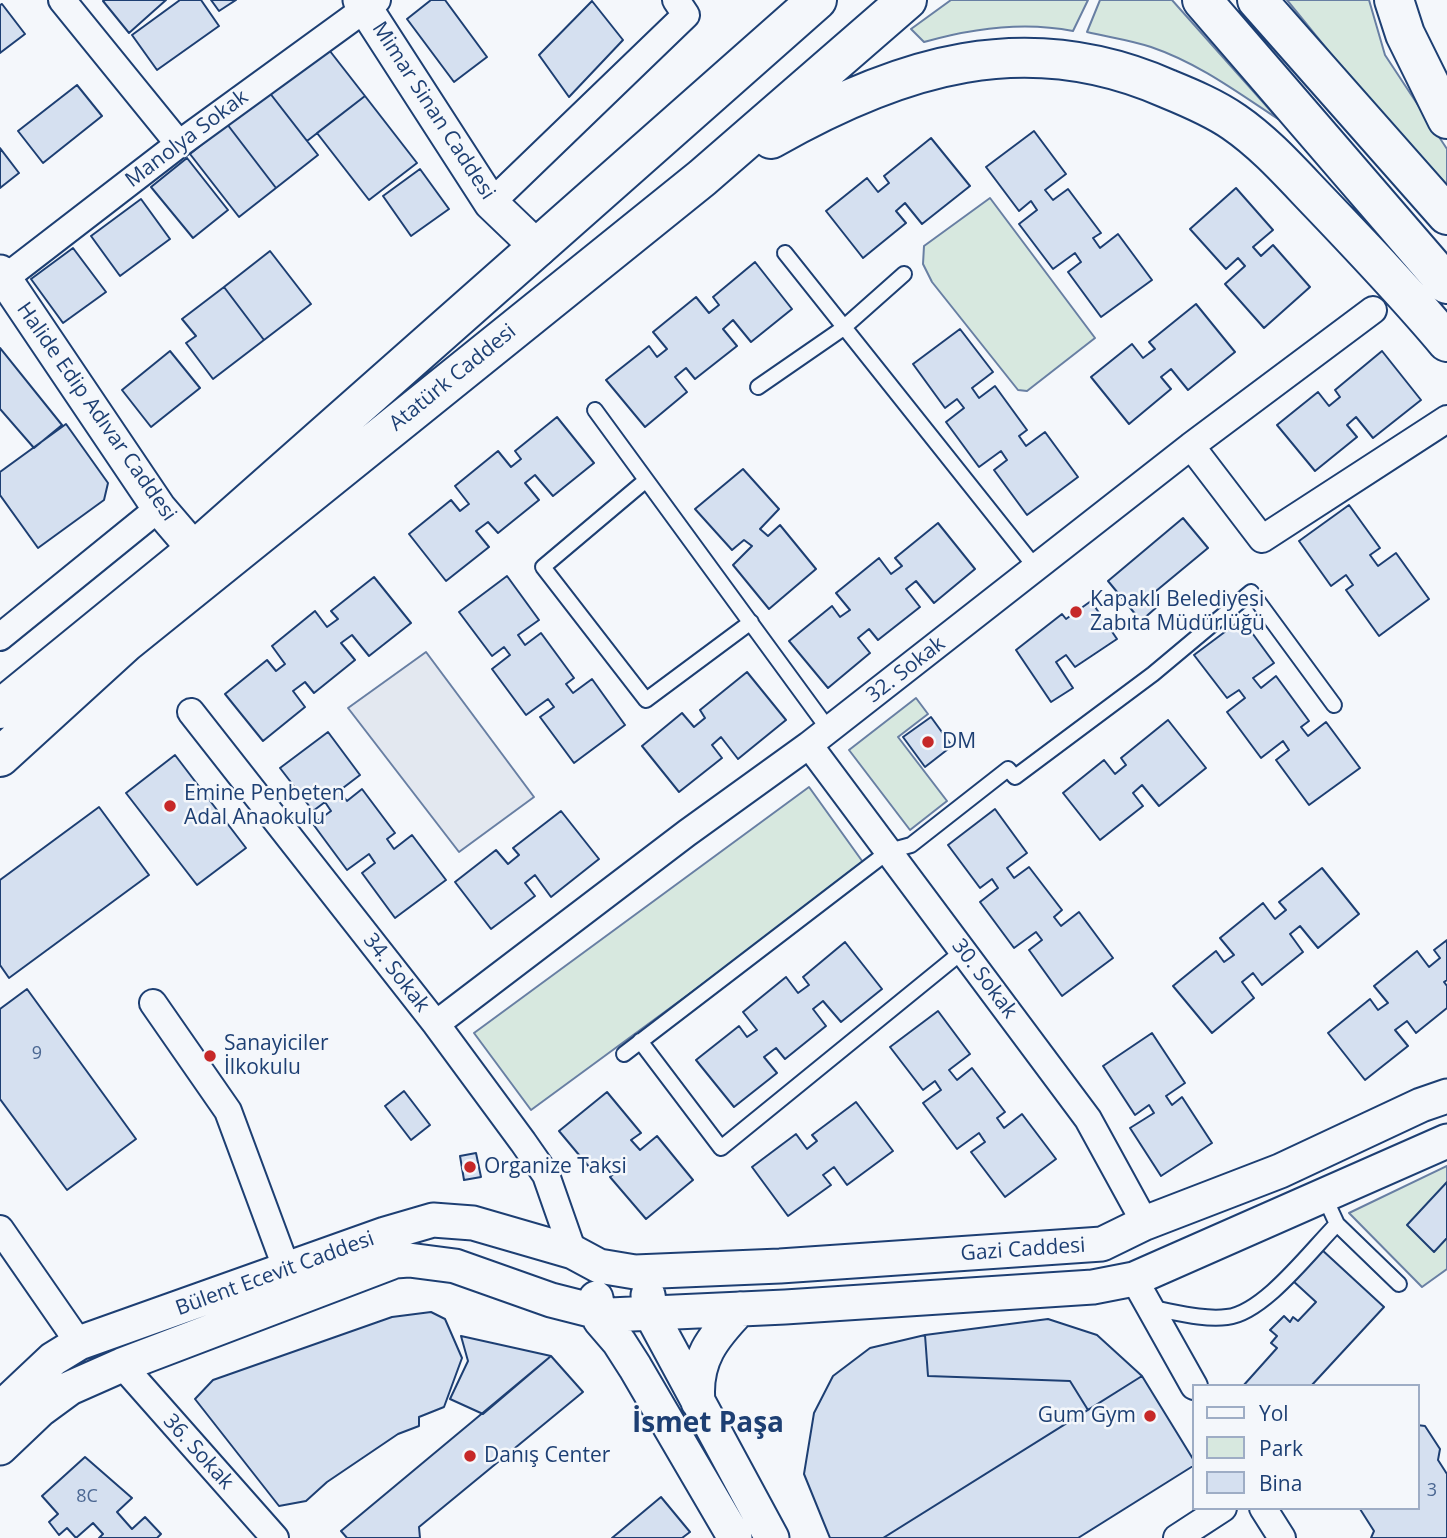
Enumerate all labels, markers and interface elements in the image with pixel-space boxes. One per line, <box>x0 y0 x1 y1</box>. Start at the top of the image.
street label: Mimar Sinan Caddesi <box>366 17 500 205</box>
street label: Manolya Sokak <box>121 85 253 193</box>
street label: Halide Edip Adıvar Caddesi <box>11 298 181 526</box>
street label: Atatürk Caddesi <box>385 319 521 437</box>
place label: Kapaklı Belediyesi Zabıta Müdürlüğü <box>1090 587 1265 637</box>
marker: Kapaklı Belediyesi Zabıta Müdürlüğü <box>1068 604 1084 620</box>
street label: 32. Sokak <box>862 631 950 709</box>
place label: DM <box>942 729 976 755</box>
marker: DM <box>920 734 936 750</box>
place label: Emine Penbeten Adal Anaokulu <box>184 781 345 831</box>
marker: Emine Penbeten Adal Anaokulu <box>162 798 178 814</box>
street label: 34. Sokak <box>357 929 435 1017</box>
street label: 30. Sokak <box>946 934 1022 1024</box>
place label: Sanayiciler İlkokulu <box>224 1031 329 1081</box>
house number: 9 <box>32 1043 42 1065</box>
marker: Sanayiciler İlkokulu <box>202 1048 218 1064</box>
place label: Organize Taksi <box>484 1154 627 1180</box>
marker: Organize Taksi <box>462 1159 478 1175</box>
street label: Bülent Ecevit Caddesi <box>172 1226 378 1322</box>
street label: Gazi Caddesi <box>960 1233 1086 1267</box>
legend <box>1192 1384 1419 1510</box>
text: Yol <box>1259 1399 1289 1427</box>
place label: Gum Gym <box>1038 1403 1136 1429</box>
district label: İsmet Paşa <box>632 1407 784 1441</box>
marker: Gum Gym <box>1142 1408 1158 1424</box>
street label: 36. Sokak <box>158 1409 238 1495</box>
text: Park <box>1259 1434 1303 1462</box>
place label: Danış Center <box>484 1443 610 1469</box>
marker: Danış Center <box>462 1448 478 1464</box>
text: Bina <box>1259 1469 1302 1497</box>
house number: 3 <box>1427 1480 1437 1502</box>
house number: 8C <box>76 1486 98 1508</box>

